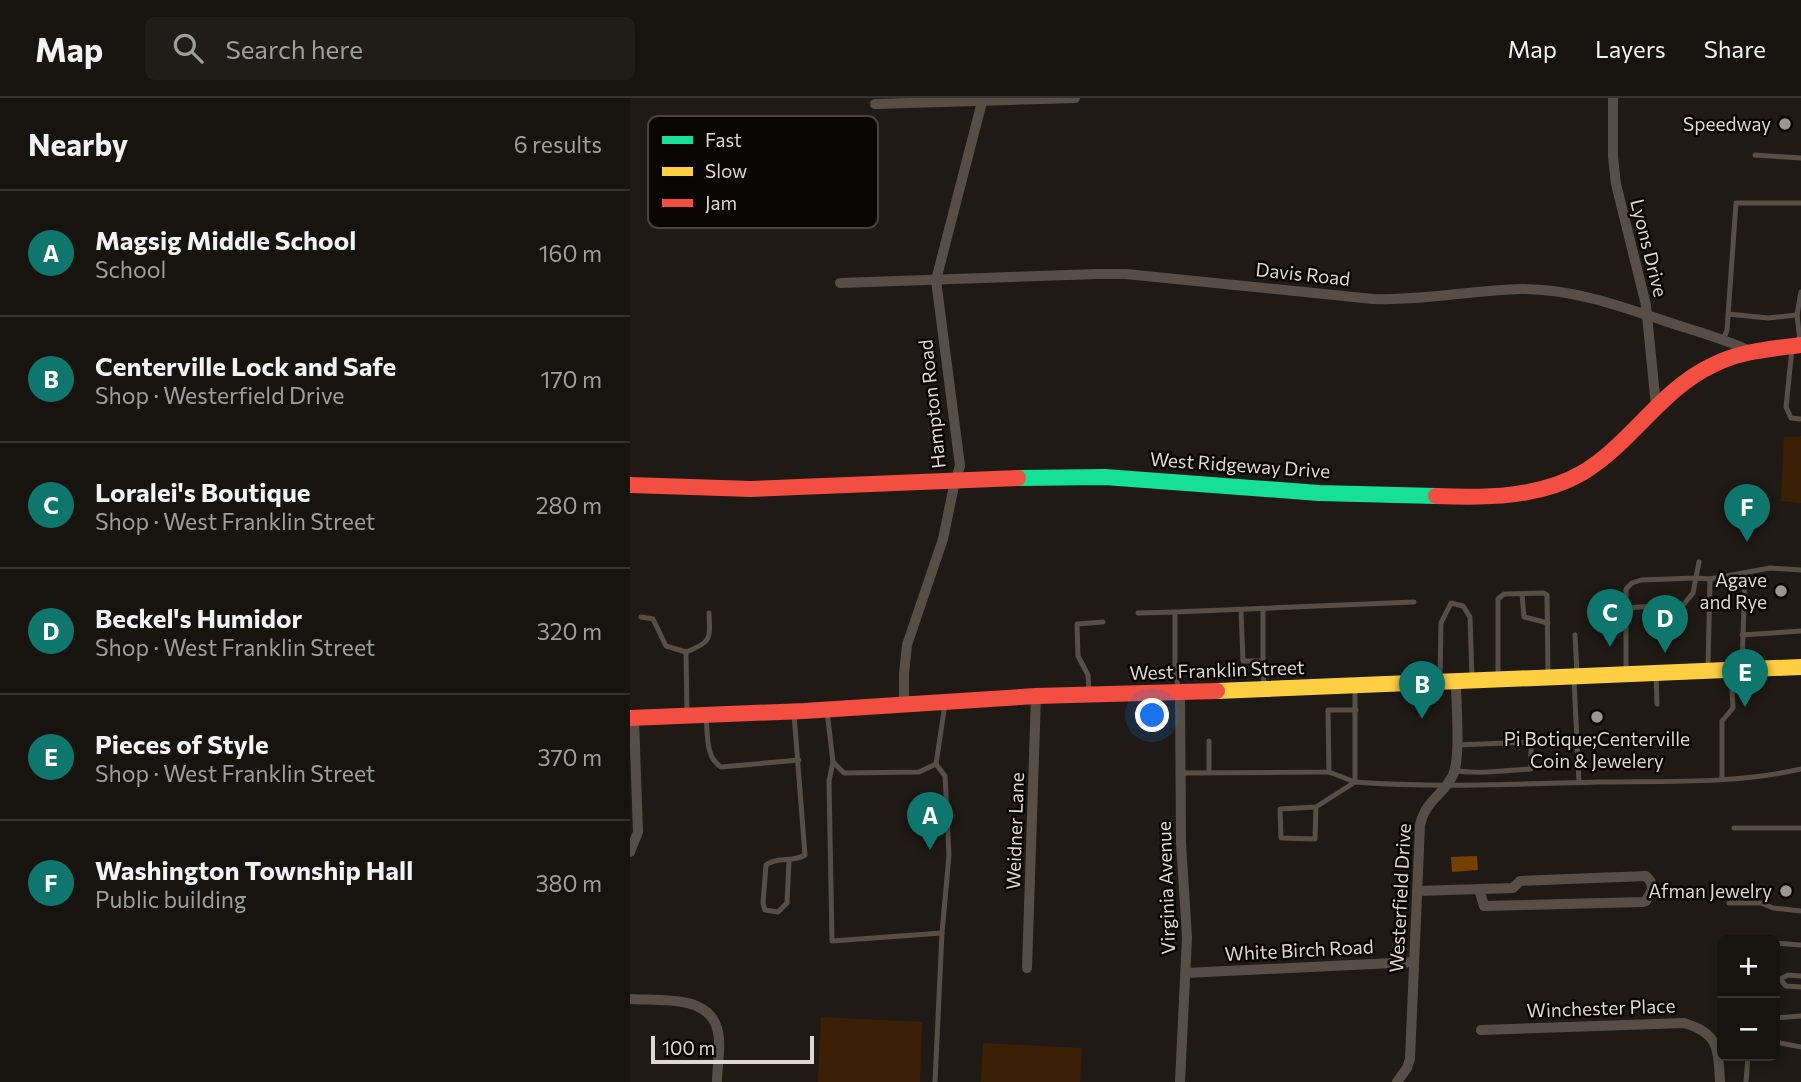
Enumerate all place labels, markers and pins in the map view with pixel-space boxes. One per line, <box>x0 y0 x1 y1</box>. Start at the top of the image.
place label: Speedway <box>1683 112 1771 135</box>
marker: Speedway <box>1777 116 1793 132</box>
pin: F <box>1724 484 1770 542</box>
place label: Agave and Rye <box>1699 568 1767 613</box>
marker: Agave and Rye <box>1773 583 1789 599</box>
pin: C <box>1587 589 1633 647</box>
pin: D <box>1642 595 1688 653</box>
pin: E <box>1722 649 1768 707</box>
pin: B <box>1399 661 1445 719</box>
marker: Pi Botique;Centerville Coin & Jewelery <box>1589 709 1605 725</box>
place label: Pi Botique;Centerville Coin & Jewelery <box>1504 727 1690 772</box>
pin: A <box>907 792 953 850</box>
place label: Afman Jewelry <box>1648 879 1772 902</box>
marker: Afman Jewelry <box>1778 883 1794 899</box>

